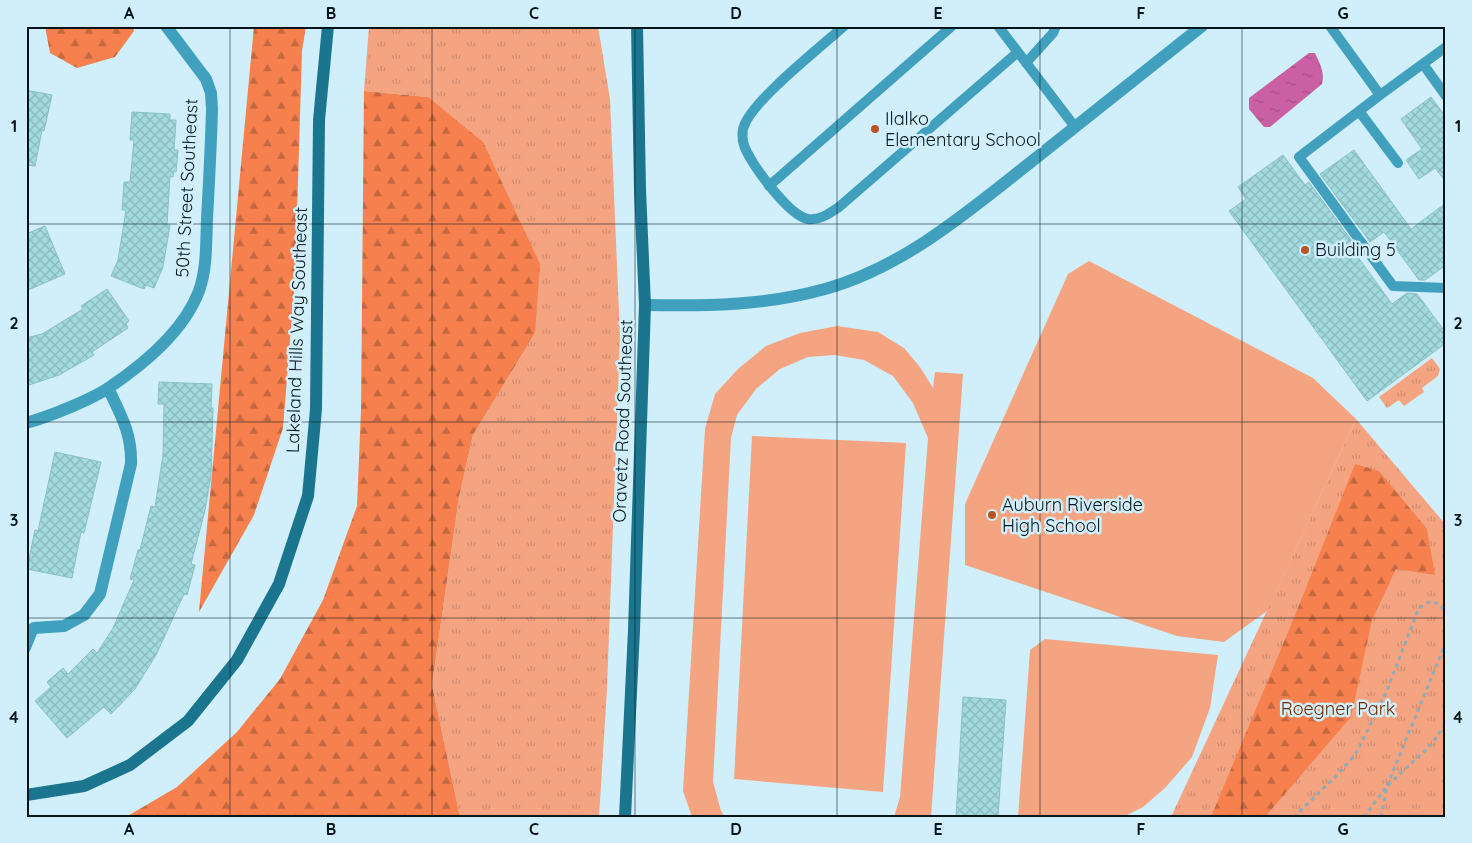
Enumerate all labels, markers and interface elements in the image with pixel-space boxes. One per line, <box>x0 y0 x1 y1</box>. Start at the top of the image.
text: A <box>124 3 135 23</box>
text: B <box>326 3 336 23</box>
text: C <box>529 3 539 23</box>
text: D <box>730 3 742 23</box>
text: E <box>933 3 943 23</box>
text: F <box>1137 3 1146 23</box>
text: G <box>1337 3 1349 23</box>
street label: 50th Street Southeast <box>170 98 203 278</box>
place label: Ilalko Elementary School <box>885 107 1041 151</box>
text: 1 <box>11 116 17 136</box>
text: 1 <box>1455 116 1461 136</box>
marker: Ilalko Elementary School <box>869 123 881 135</box>
street label: Lakeland Hills Way Southeast <box>281 207 312 453</box>
place label: Building 5 <box>1315 238 1396 261</box>
marker: Building 5 <box>1299 244 1311 256</box>
text: 2 <box>9 313 19 333</box>
text: 2 <box>1453 313 1463 333</box>
street label: Oravetz Road Southeast <box>607 319 638 523</box>
place label: Auburn Riverside High School <box>1002 493 1143 537</box>
marker: Auburn Riverside High School <box>986 509 998 521</box>
text: 3 <box>10 510 18 530</box>
text: 3 <box>1454 510 1462 530</box>
park label: Roegner Park <box>1281 697 1395 720</box>
text: 4 <box>9 707 19 727</box>
text: 4 <box>1453 707 1463 727</box>
text: A <box>124 819 135 839</box>
text: B <box>326 819 336 839</box>
text: C <box>529 819 539 839</box>
text: D <box>730 819 742 839</box>
text: E <box>933 819 943 839</box>
text: F <box>1137 819 1146 839</box>
text: G <box>1337 819 1349 839</box>

